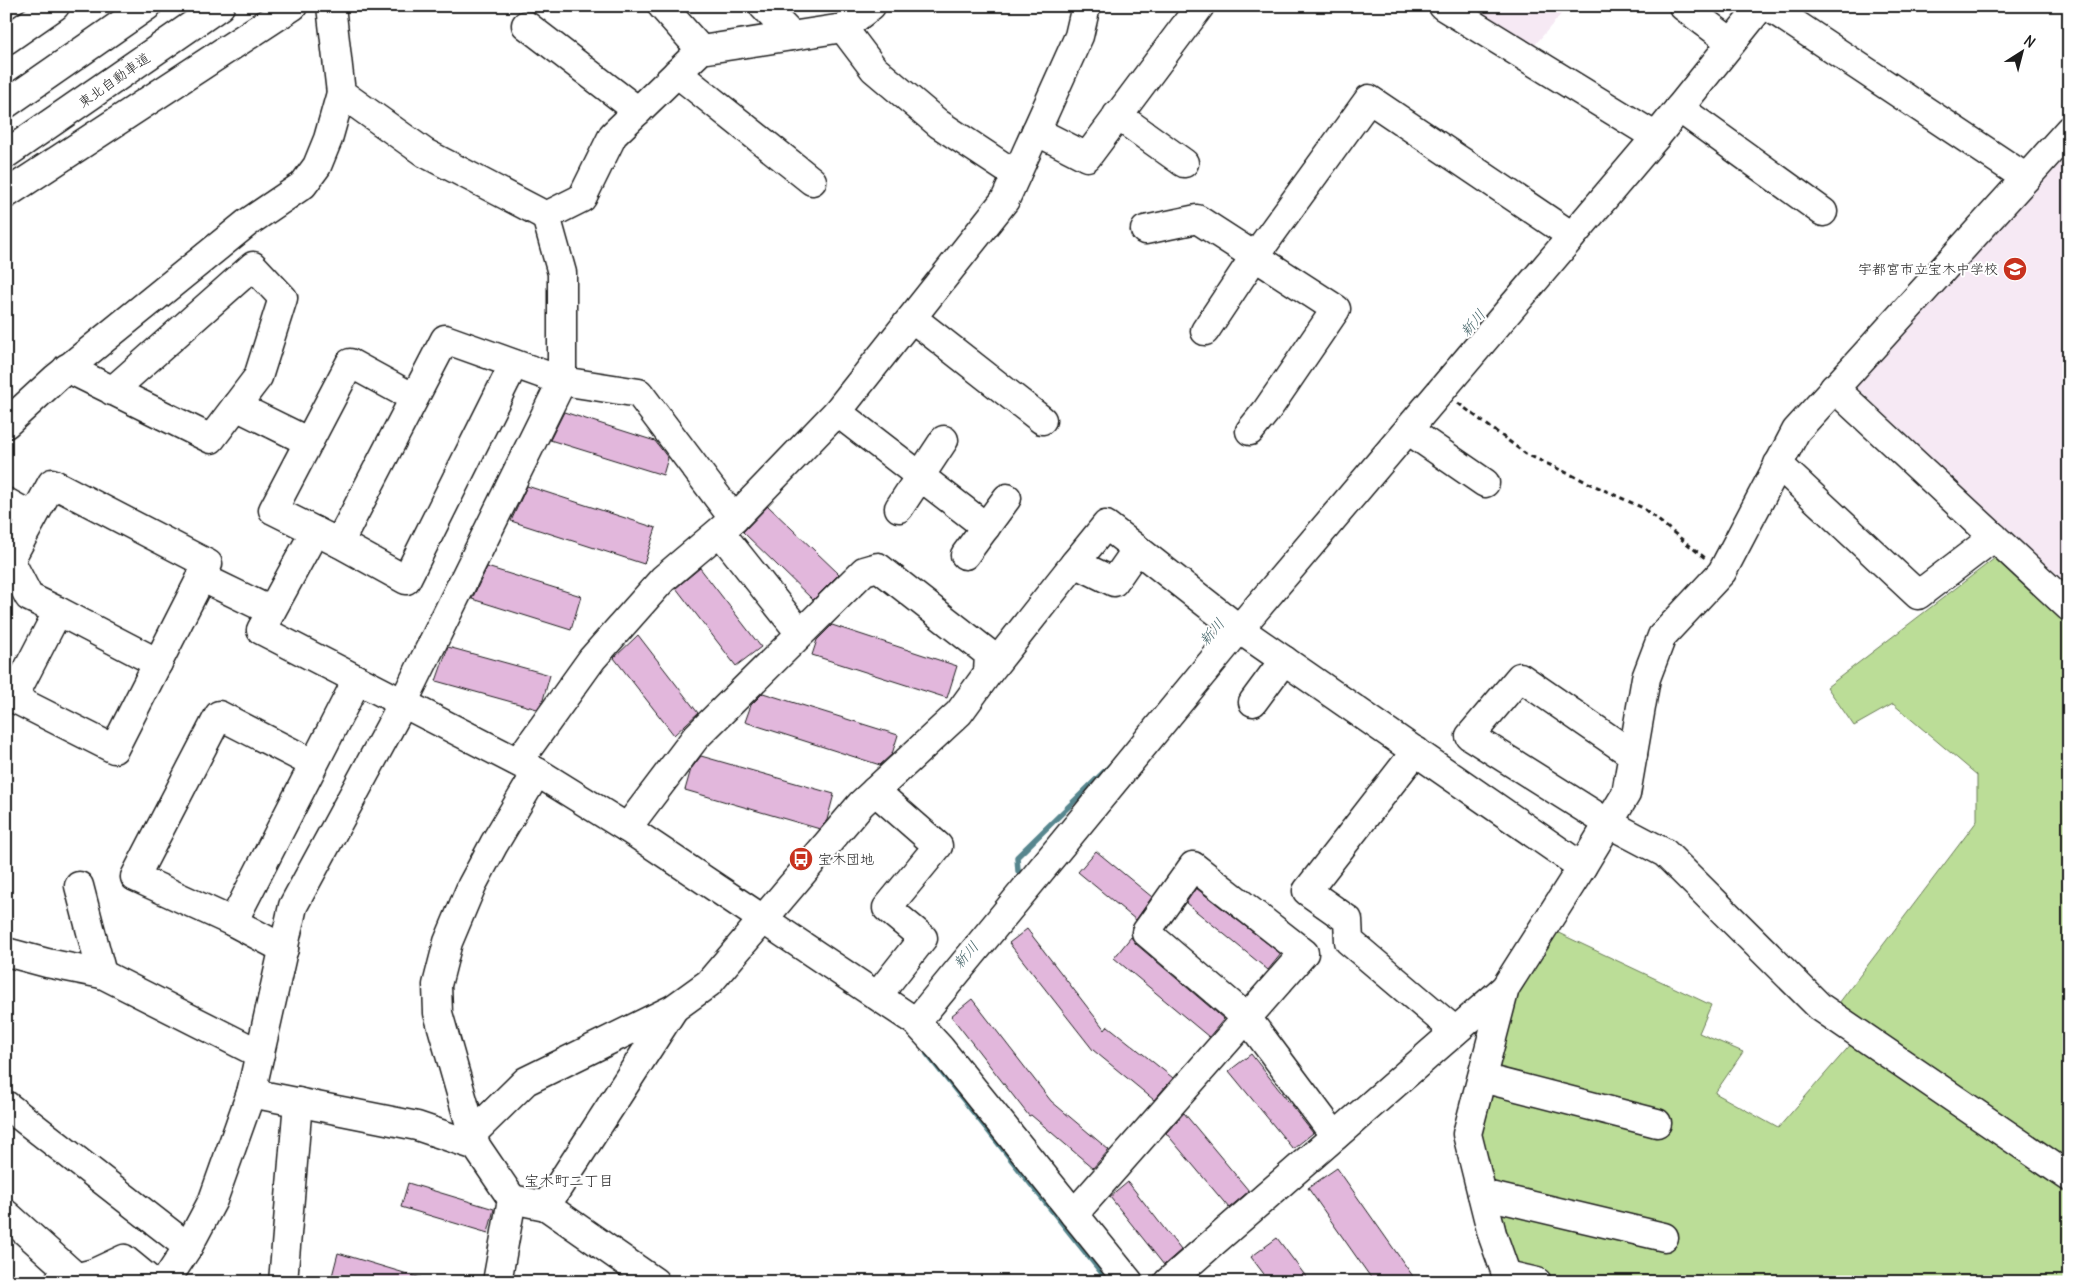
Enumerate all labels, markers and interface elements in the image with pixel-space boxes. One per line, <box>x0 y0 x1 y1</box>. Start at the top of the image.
north arrow <box>1998 28 2048 78</box>
text: N <box>2020 31 2039 52</box>
street label: 東北自動車道 <box>74 49 154 111</box>
school or university icon: 宇都宮市立宝木中学校 <box>2002 256 2028 282</box>
place label: 宇都宮市立宝木中学校 <box>1858 260 1998 278</box>
water label: 新川 <box>1456 305 1490 340</box>
water label: 新川 <box>1195 614 1229 649</box>
bus stop icon: 宝木団地 <box>788 846 814 872</box>
place label: 宝木団地 <box>818 850 874 868</box>
water label: 新川 <box>949 937 983 972</box>
district label: 宝木町二丁目 <box>524 1171 614 1190</box>

